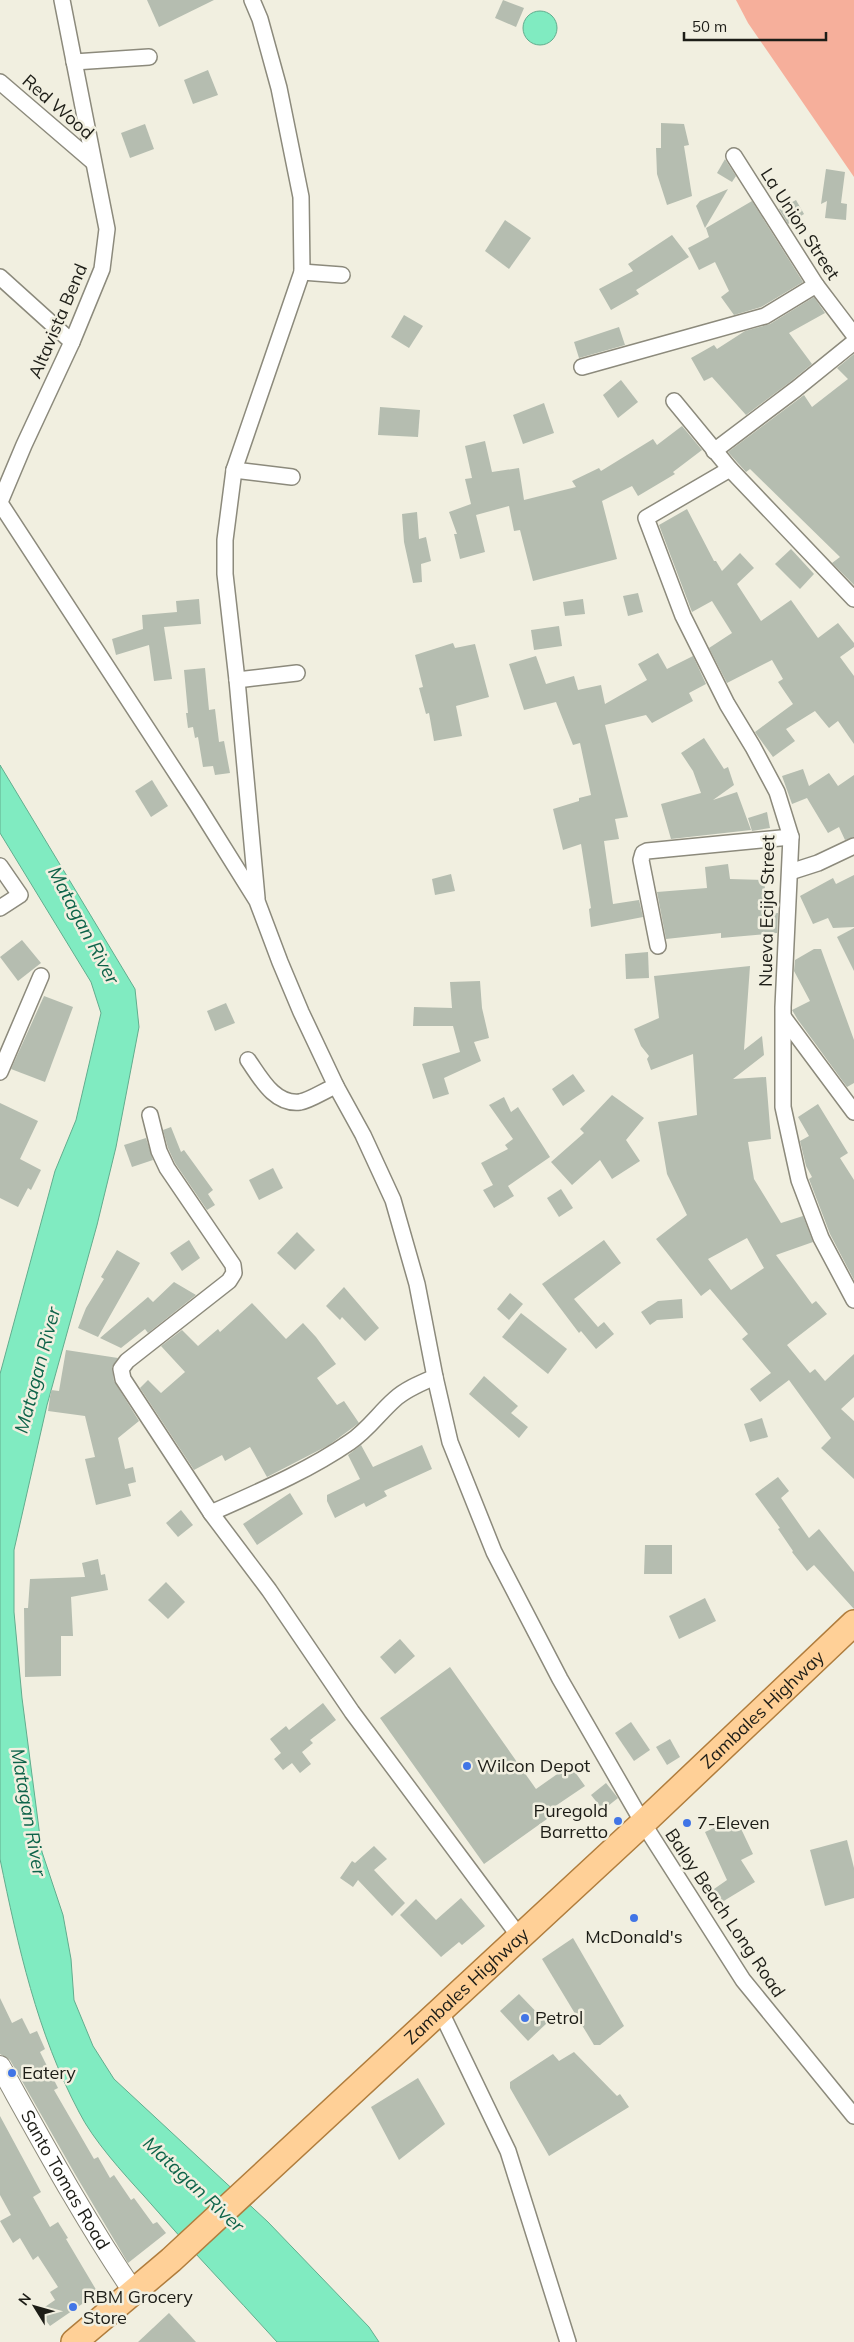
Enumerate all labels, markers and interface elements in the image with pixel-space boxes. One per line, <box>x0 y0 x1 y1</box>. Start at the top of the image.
scale bar <box>684 10 826 42</box>
text: 50 m <box>692 17 727 36</box>
street label: Red Wood <box>18 69 99 144</box>
street label: La Union Street <box>756 164 845 284</box>
street label: Altavista Bend <box>23 260 92 382</box>
street label: Nueva Ecija Street <box>754 835 779 987</box>
water label: Matagan River <box>43 862 126 989</box>
water label: Matagan River <box>9 1303 66 1436</box>
street label: Zambales Highway <box>696 1645 829 1773</box>
water label: Matagan River <box>6 1746 52 1879</box>
place label: Wilcon Depot <box>477 1754 590 1777</box>
marker: Wilcon Depot <box>461 1760 473 1772</box>
place label: Puregold Barretto <box>534 1799 608 1843</box>
place label: 7-Eleven <box>697 1811 770 1834</box>
marker: Puregold Barretto <box>612 1815 624 1827</box>
marker: 7-Eleven <box>681 1817 693 1829</box>
street label: Baloy Beach Long Road <box>660 1824 791 2002</box>
marker: McDonald's <box>628 1912 640 1924</box>
street label: Zambales Highway <box>399 1922 534 2049</box>
place label: McDonald's <box>585 1925 683 1948</box>
place label: Petrol <box>535 2006 583 2029</box>
marker: Petrol <box>519 2012 531 2024</box>
place label: Eatery <box>22 2061 76 2084</box>
marker: Eatery <box>6 2067 18 2079</box>
street label: Santo Tomas Road <box>16 2106 115 2254</box>
water label: Matagan River <box>138 2131 250 2238</box>
north arrow <box>10 2282 60 2332</box>
place label: RBM Grocery Store <box>83 2285 193 2329</box>
text: N <box>14 2290 35 2309</box>
marker: RBM Grocery Store <box>67 2301 79 2313</box>

